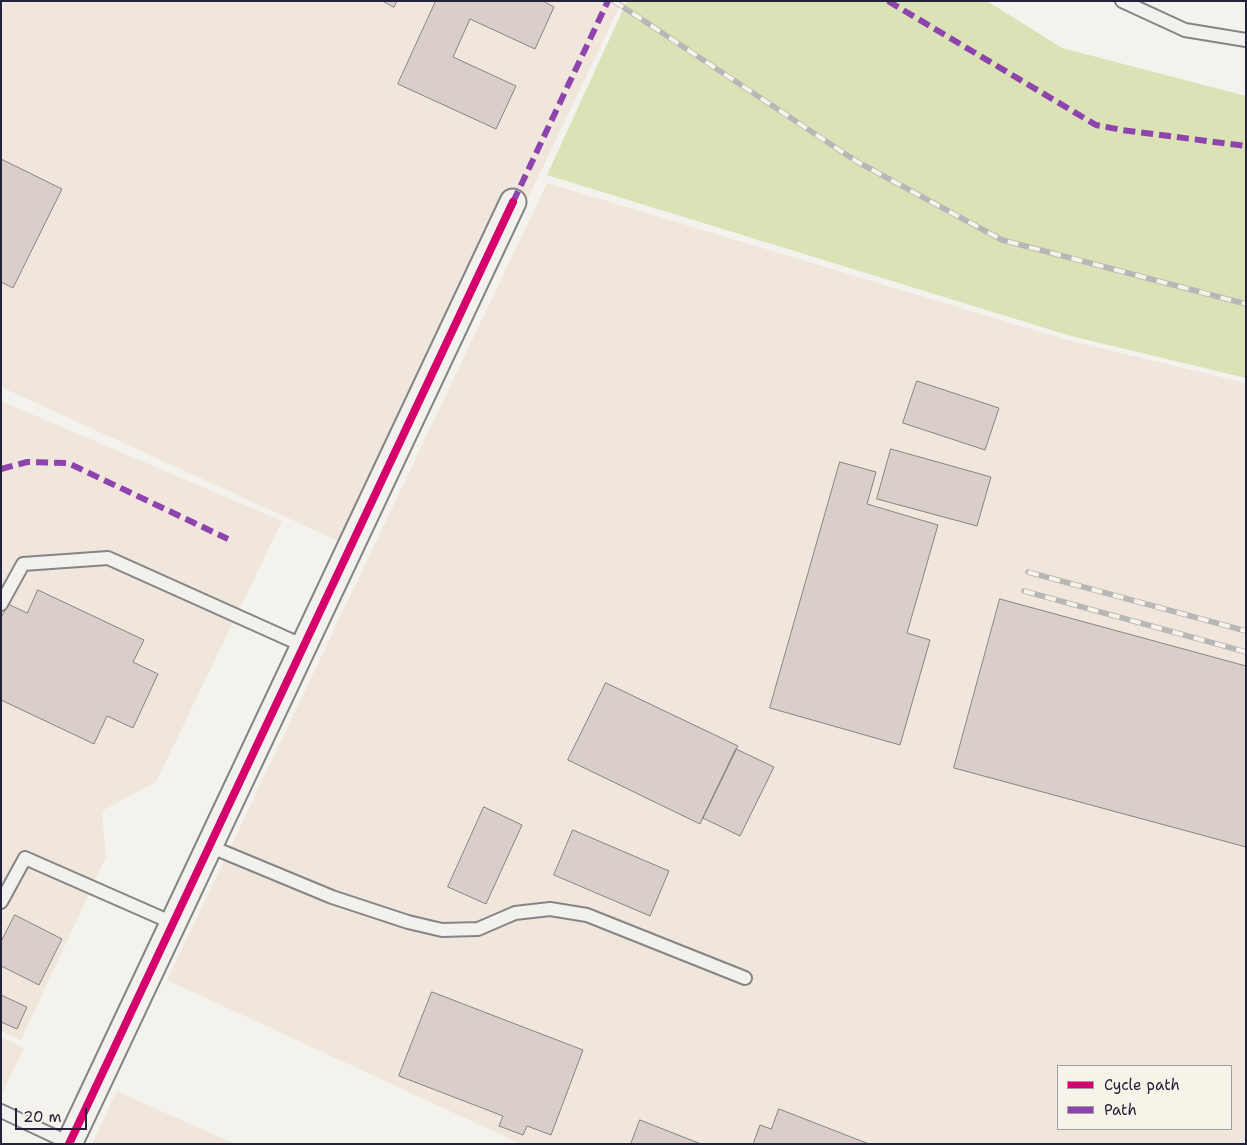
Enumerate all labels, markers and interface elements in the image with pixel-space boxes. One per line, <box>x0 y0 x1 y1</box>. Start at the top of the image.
legend <box>1057 1065 1232 1130</box>
text: Cycle path <box>1104 1075 1180 1095</box>
scale bar <box>18 1098 90 1130</box>
text: Path <box>1104 1100 1137 1120</box>
text: 20 m <box>23 1107 62 1127</box>

